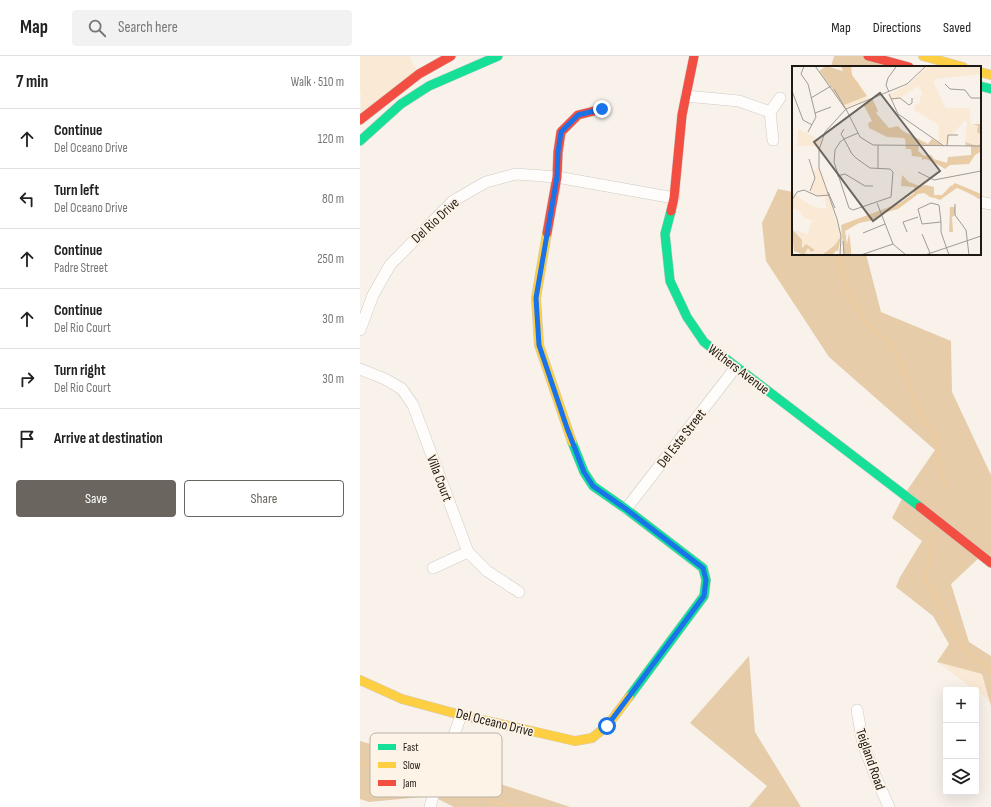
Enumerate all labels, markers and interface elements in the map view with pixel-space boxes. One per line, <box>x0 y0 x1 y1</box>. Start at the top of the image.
search box <box>72 10 352 46</box>
text: Map <box>20 16 48 39</box>
icon: search <box>86 17 108 39</box>
text: Search here <box>118 18 178 37</box>
text: Map <box>831 19 851 36</box>
text: Directions <box>873 19 921 36</box>
text: Saved <box>943 19 971 36</box>
inset map <box>792 66 981 255</box>
text: 7 min <box>16 72 48 92</box>
text: Walk · 510 m <box>291 74 344 90</box>
route end <box>593 100 611 118</box>
text: Continue <box>54 121 103 140</box>
icon: ahead <box>16 128 38 150</box>
text: 120 m <box>318 131 344 147</box>
text: Del Oceano Drive <box>54 140 128 156</box>
text: Turn left <box>54 181 99 200</box>
icon: left <box>16 188 38 210</box>
text: 80 m <box>322 191 344 207</box>
street label: Del Rio Drive <box>408 194 463 247</box>
text: Del Oceano Drive <box>54 200 128 216</box>
text: Continue <box>54 241 103 260</box>
icon: ahead <box>16 248 38 270</box>
text: 250 m <box>317 251 344 267</box>
text: Padre Street <box>54 260 108 276</box>
text: Continue <box>54 301 103 320</box>
icon: ahead <box>16 308 38 330</box>
text: 30 m <box>322 311 344 327</box>
text: Del Rio Court <box>54 320 111 336</box>
street label: Withers Avenue <box>704 341 773 398</box>
text: Turn right <box>54 361 106 380</box>
icon: right <box>16 368 38 390</box>
text: 30 m <box>322 371 344 387</box>
text: Del Rio Court <box>54 380 111 396</box>
street label: Del Este Street <box>653 406 710 471</box>
icon: arrive <box>16 428 38 450</box>
text: Arrive at destination <box>54 429 163 448</box>
street label: Villa Court <box>423 452 456 504</box>
button: Save <box>16 480 176 517</box>
button: Share <box>184 480 344 517</box>
map controls <box>943 687 979 795</box>
button: + <box>943 687 979 723</box>
street label: Del Oceano Drive <box>454 705 535 740</box>
route start <box>598 717 616 735</box>
button: − <box>943 723 979 759</box>
street label: Teigland Road <box>852 726 889 792</box>
legend <box>370 733 502 797</box>
text: Fast <box>403 741 419 754</box>
text: Slow <box>403 759 420 772</box>
button: layers <box>943 759 979 795</box>
text: Jam <box>402 777 417 790</box>

